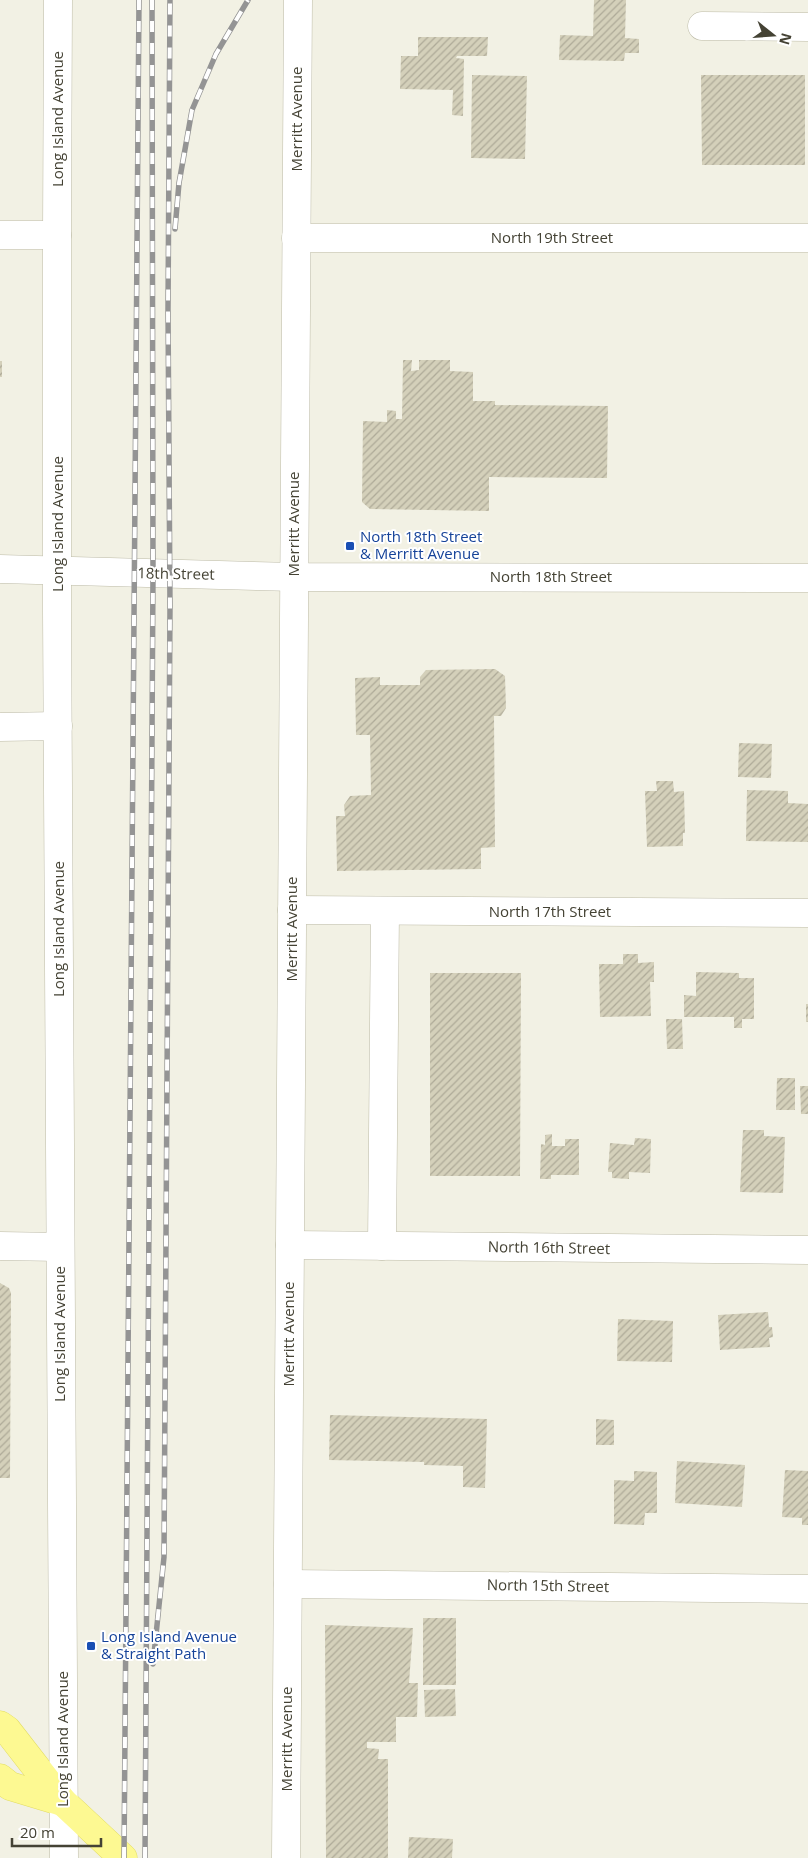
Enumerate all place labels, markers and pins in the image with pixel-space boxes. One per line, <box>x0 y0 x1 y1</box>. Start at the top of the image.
place label: North 18th Street & Merritt Avenue <box>360 526 482 563</box>
marker: North 18th Street & Merritt Avenue <box>344 540 356 552</box>
place label: Long Island Avenue & Straight Path <box>101 1626 237 1663</box>
marker: Long Island Avenue & Straight Path <box>85 1640 97 1652</box>

